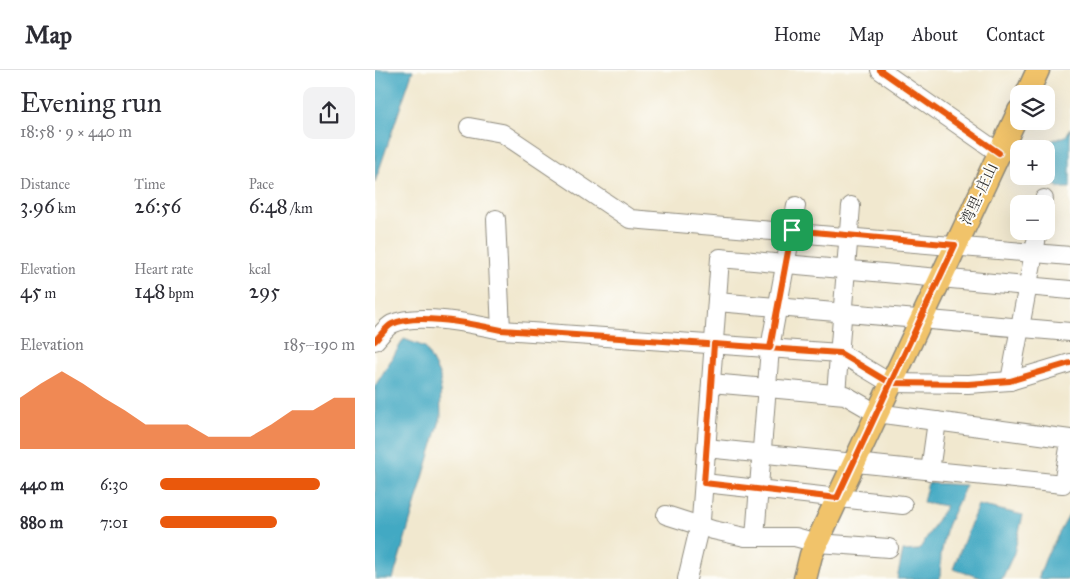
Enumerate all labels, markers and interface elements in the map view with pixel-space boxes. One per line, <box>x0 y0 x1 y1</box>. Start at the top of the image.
text: Map <box>25 20 72 50</box>
text: Home <box>774 24 821 46</box>
text: Map <box>849 24 884 46</box>
text: About <box>912 24 958 46</box>
text: Contact <box>986 24 1045 46</box>
text: Evening run <box>20 85 162 120</box>
map controls <box>1010 85 1055 240</box>
button: layers <box>1010 85 1055 130</box>
button: share <box>303 87 355 139</box>
text: 18:58 · 9 × 440 m <box>20 122 132 141</box>
button: + <box>1010 140 1055 185</box>
street label: 湾里-庄山 <box>957 160 1001 228</box>
text: Distance <box>20 176 70 193</box>
text: Time <box>134 176 165 193</box>
text: Pace <box>249 176 274 193</box>
text: 3.96 <box>20 193 55 219</box>
text: 26:56 <box>134 193 181 219</box>
text: 6:48 <box>249 193 288 219</box>
button: − <box>1010 195 1055 240</box>
text: km <box>55 200 76 217</box>
text: /km <box>288 200 313 217</box>
pin <box>771 209 813 251</box>
icon: arrive <box>778 216 806 244</box>
text: Elevation <box>20 261 76 278</box>
text: Heart rate <box>134 261 193 278</box>
text: kcal <box>249 261 271 278</box>
text: 45 <box>20 278 41 304</box>
text: 148 <box>134 278 166 304</box>
text: 295 <box>249 278 280 304</box>
text: m <box>41 285 56 302</box>
text: bpm <box>166 285 194 302</box>
text: Elevation <box>20 335 84 354</box>
text: 185–190 m <box>283 335 355 354</box>
text: 440 m <box>20 475 64 494</box>
text: 6:30 <box>100 475 128 494</box>
text: 880 m <box>20 513 63 532</box>
text: 7:01 <box>100 513 128 532</box>

